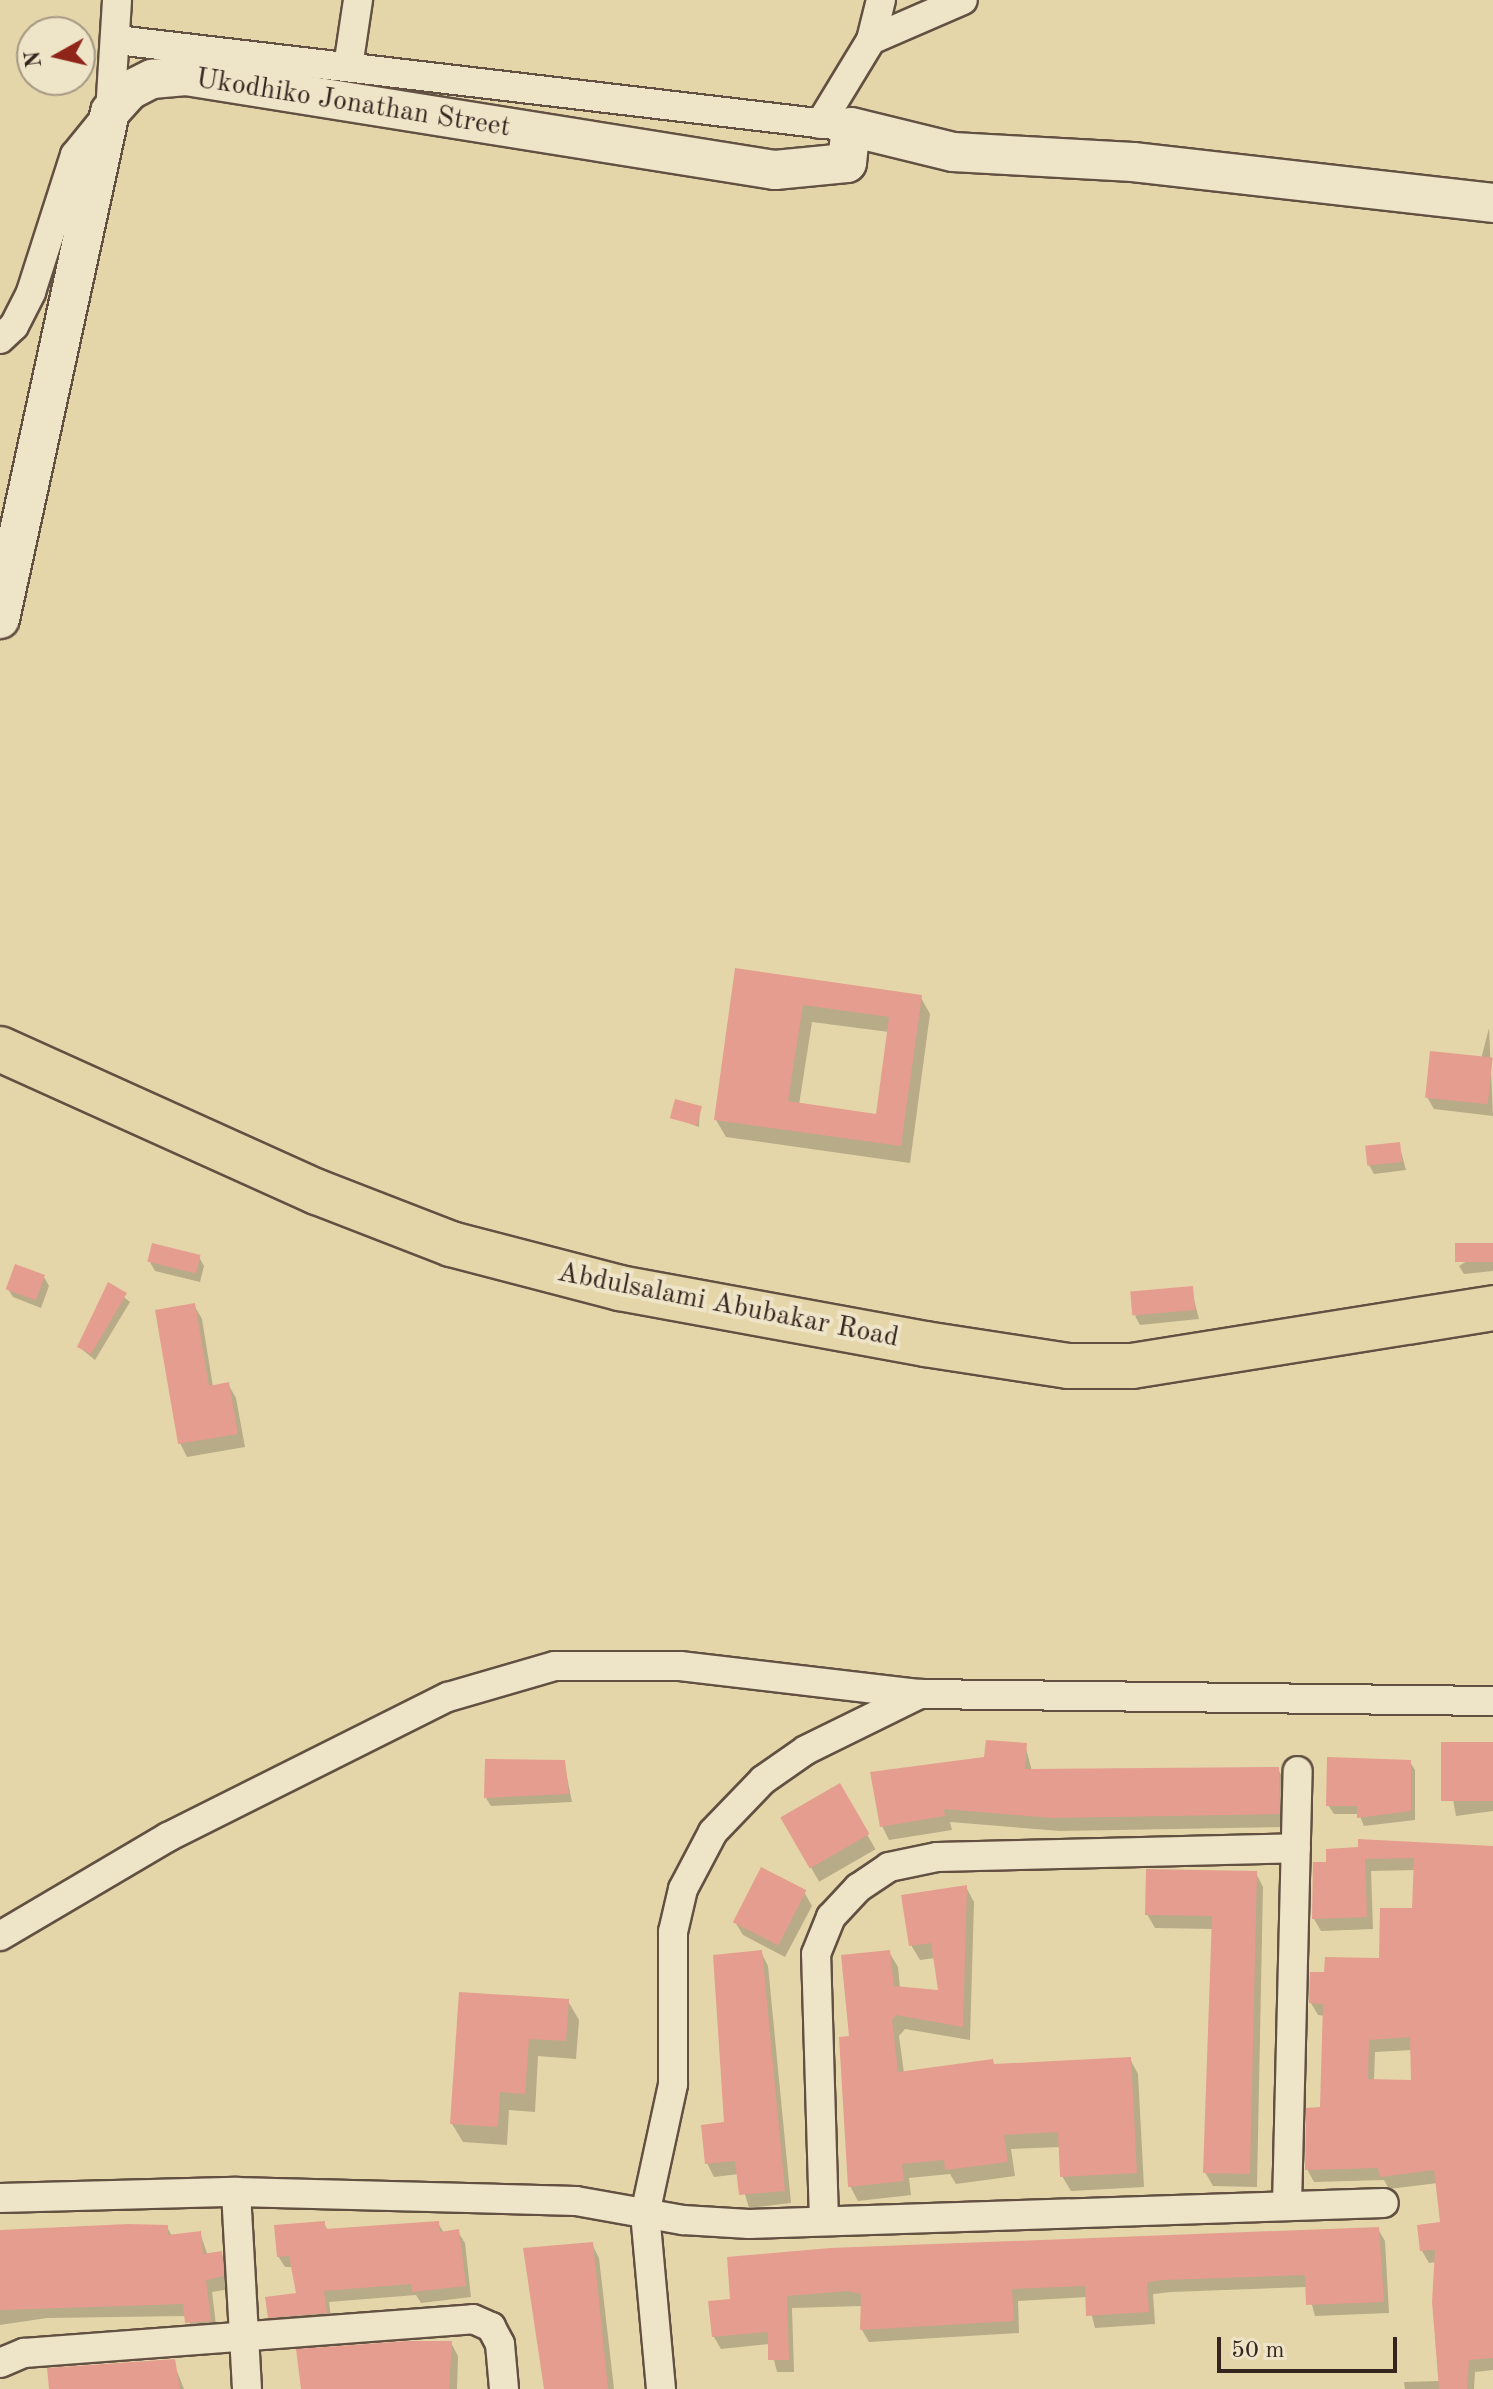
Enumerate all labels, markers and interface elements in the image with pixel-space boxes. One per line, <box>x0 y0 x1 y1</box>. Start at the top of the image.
north arrow <box>16 16 96 96</box>
text: N <box>22 49 46 69</box>
street label: Ukodhiko Jonathan Street <box>193 63 513 145</box>
street label: Abdulsalami Abubakar Road <box>555 1256 901 1356</box>
scale bar <box>1221 2321 1401 2371</box>
text: 50 m <box>1231 2339 1285 2363</box>

